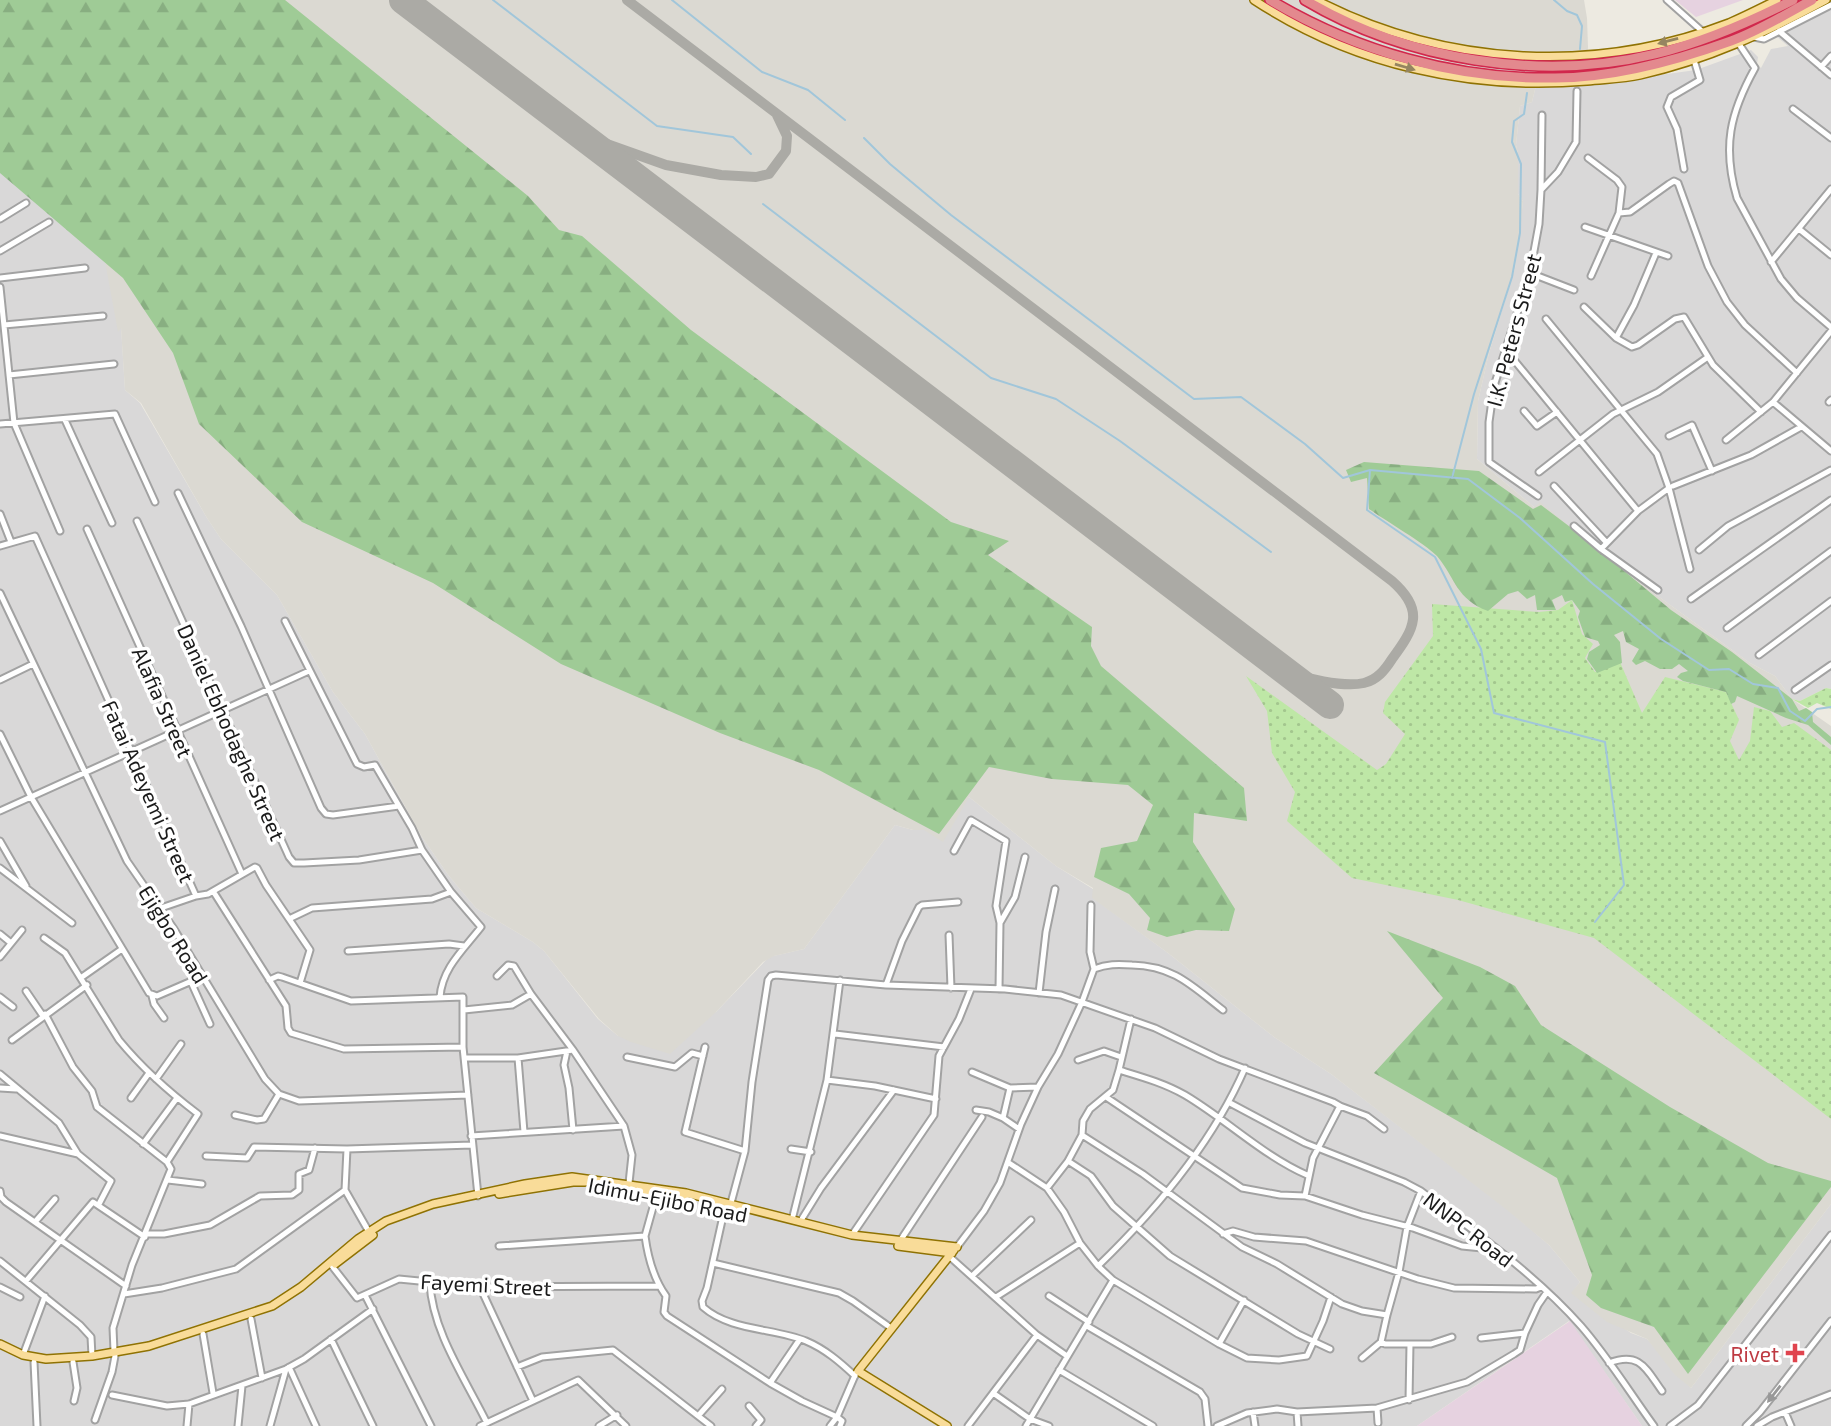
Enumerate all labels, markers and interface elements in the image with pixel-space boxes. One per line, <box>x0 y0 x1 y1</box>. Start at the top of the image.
one-way arrow <box>1656 36 1678 47</box>
one-way arrow <box>1394 62 1416 73</box>
street label: I.K. Peters Street <box>1481 251 1545 409</box>
street label: Daniel Ebhodaghe Street <box>173 620 291 844</box>
street label: Alafia Street <box>128 643 198 761</box>
street label: Fatai Adeyemi Street <box>98 696 200 886</box>
street label: Ejigbo Road <box>133 880 214 988</box>
street label: Idimu-Ejibo Road <box>586 1171 750 1228</box>
street label: NNPC Road <box>1419 1186 1519 1272</box>
street label: Fayemi Street <box>420 1268 552 1300</box>
place label: Rivet <box>1731 1341 1779 1366</box>
marker: Rivet <box>1785 1343 1805 1363</box>
one-way arrow <box>1767 1384 1782 1402</box>

